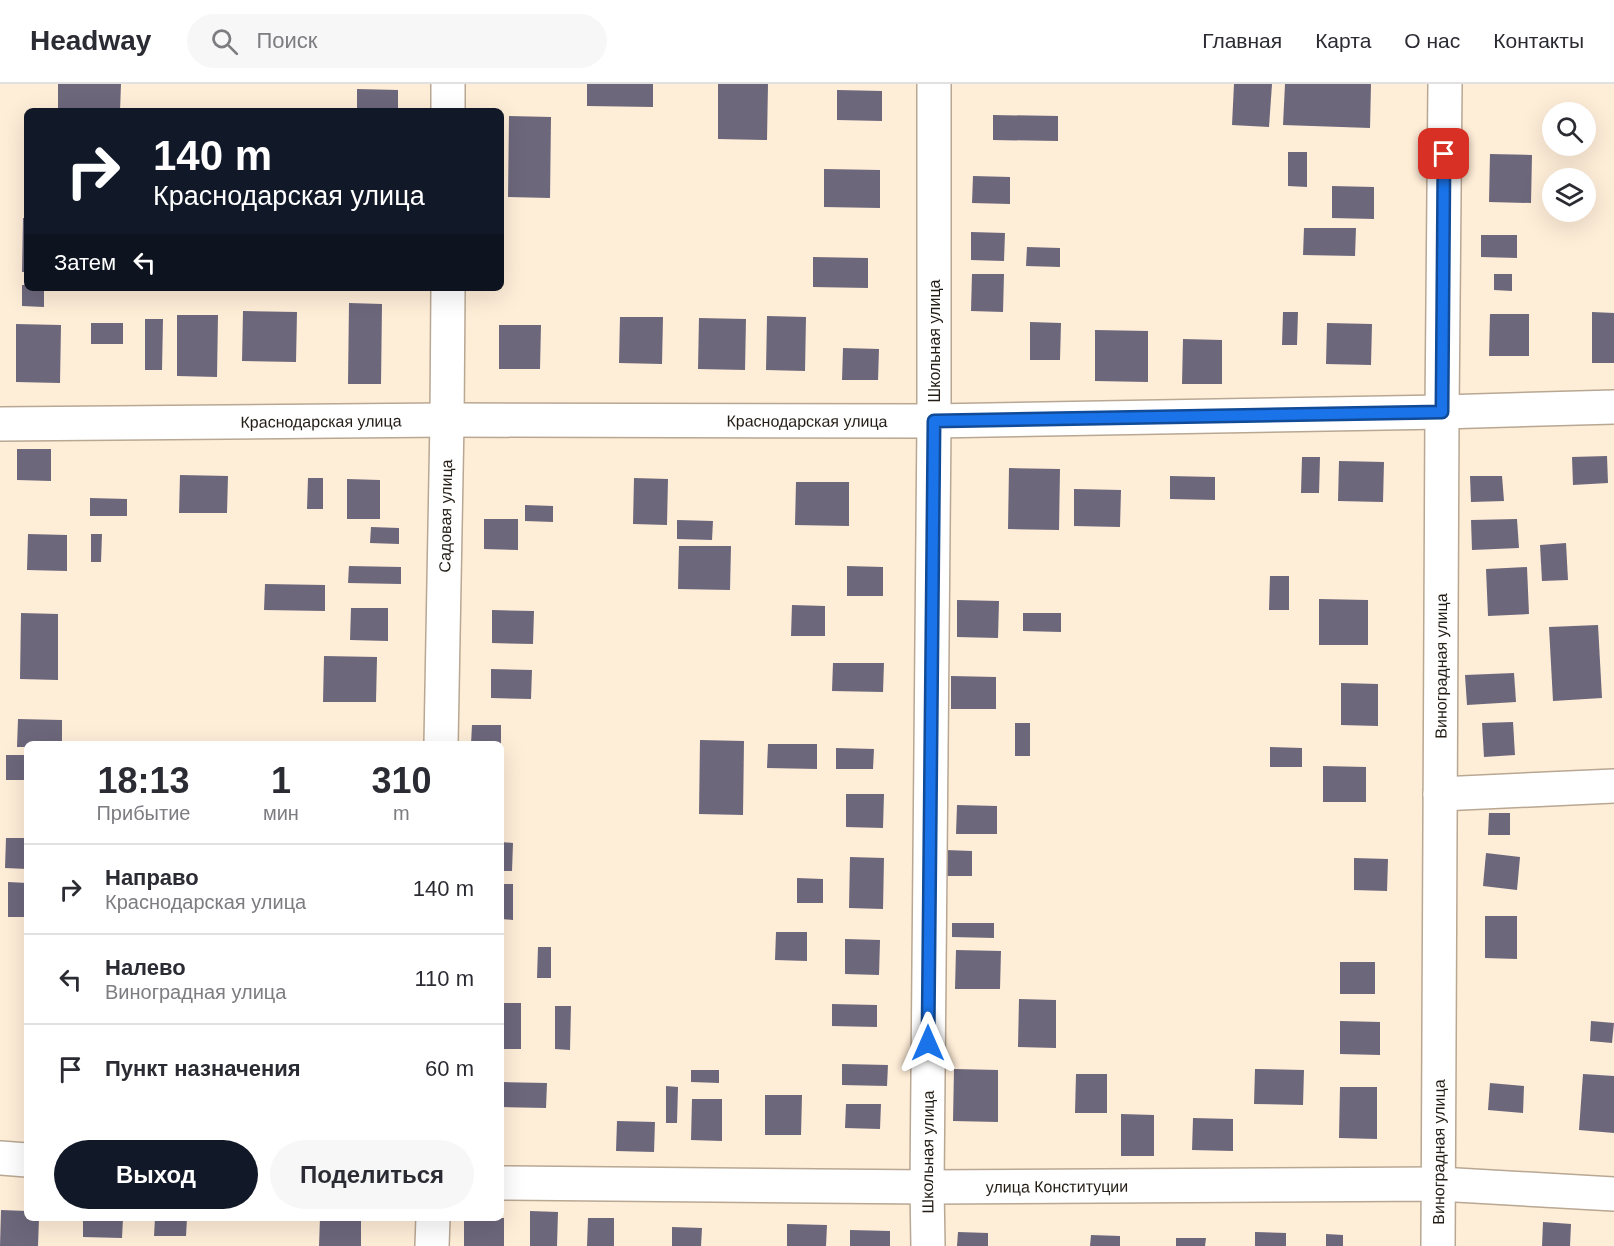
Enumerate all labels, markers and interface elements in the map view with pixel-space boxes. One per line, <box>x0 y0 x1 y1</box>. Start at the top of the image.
search box <box>187 14 607 68</box>
text: Headway <box>30 25 151 56</box>
icon: search <box>208 25 241 58</box>
text: Поиск <box>256 28 317 53</box>
text: Главная <box>1202 29 1282 52</box>
text: Карта <box>1315 29 1371 52</box>
text: О нас <box>1404 29 1460 52</box>
text: Контакты <box>1493 29 1584 52</box>
map controls <box>1542 102 1596 222</box>
button: search <box>1542 102 1596 156</box>
pin <box>1418 128 1469 179</box>
icon: right <box>54 132 132 210</box>
text: 140 m <box>153 132 272 179</box>
icon: arrive <box>1427 137 1460 170</box>
button: layers <box>1542 168 1596 222</box>
text: Краснодарская улица <box>153 181 425 211</box>
icon: left <box>128 246 161 279</box>
text: Затем <box>54 250 116 275</box>
street label: Школьная улица <box>926 279 943 402</box>
street label: Краснодарская улица <box>240 412 402 430</box>
street label: Краснодарская улица <box>726 412 888 429</box>
street label: Садовая улица <box>436 459 455 573</box>
street label: Виноградная улица <box>1432 593 1450 739</box>
text: 18:13 <box>97 760 190 801</box>
text: 1 <box>271 760 291 801</box>
text: 310 <box>371 760 431 801</box>
text: Прибытие <box>96 802 190 824</box>
text: мин <box>263 802 299 824</box>
text: m <box>393 802 410 824</box>
text: Направо <box>105 865 199 890</box>
icon: right <box>54 873 87 906</box>
text: 140 m <box>413 876 474 901</box>
text: Краснодарская улица <box>105 891 306 913</box>
text: Налево <box>105 955 186 980</box>
icon: left <box>54 963 87 996</box>
text: 110 m <box>414 966 474 991</box>
text: Виноградная улица <box>105 981 286 1003</box>
position arrow <box>896 1011 960 1075</box>
icon: arrive <box>54 1053 87 1086</box>
text: Пункт назначения <box>105 1056 301 1081</box>
text: 60 m <box>425 1056 474 1081</box>
street label: Виноградная улица <box>1430 1079 1447 1225</box>
street label: Школьная улица <box>918 1090 936 1214</box>
button: Выход <box>54 1140 258 1209</box>
button: Поделиться <box>270 1140 474 1209</box>
street label: улица Конституции <box>986 1177 1128 1195</box>

